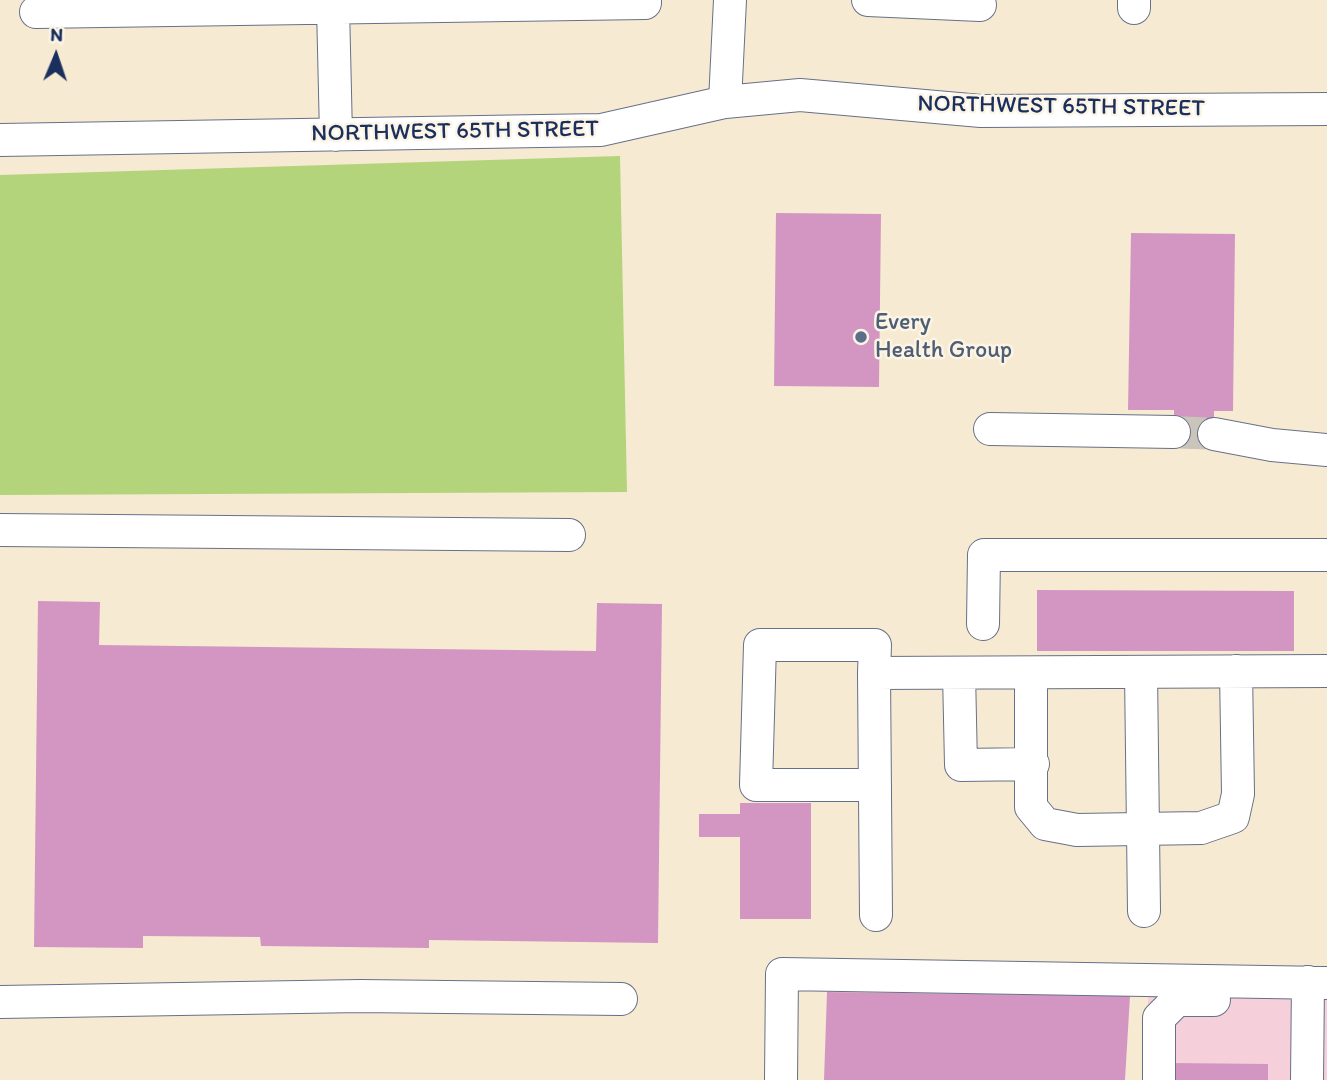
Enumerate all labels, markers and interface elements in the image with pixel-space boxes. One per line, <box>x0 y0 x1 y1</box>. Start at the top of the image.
north arrow <box>21 21 91 91</box>
text: N <box>50 23 64 46</box>
street label: NORTHWEST 65TH STREET <box>917 90 1205 124</box>
street label: NORTHWEST 65TH STREET <box>311 115 599 149</box>
place label: Every Health Group <box>875 309 1012 365</box>
marker: Every Health Group <box>853 329 869 345</box>

